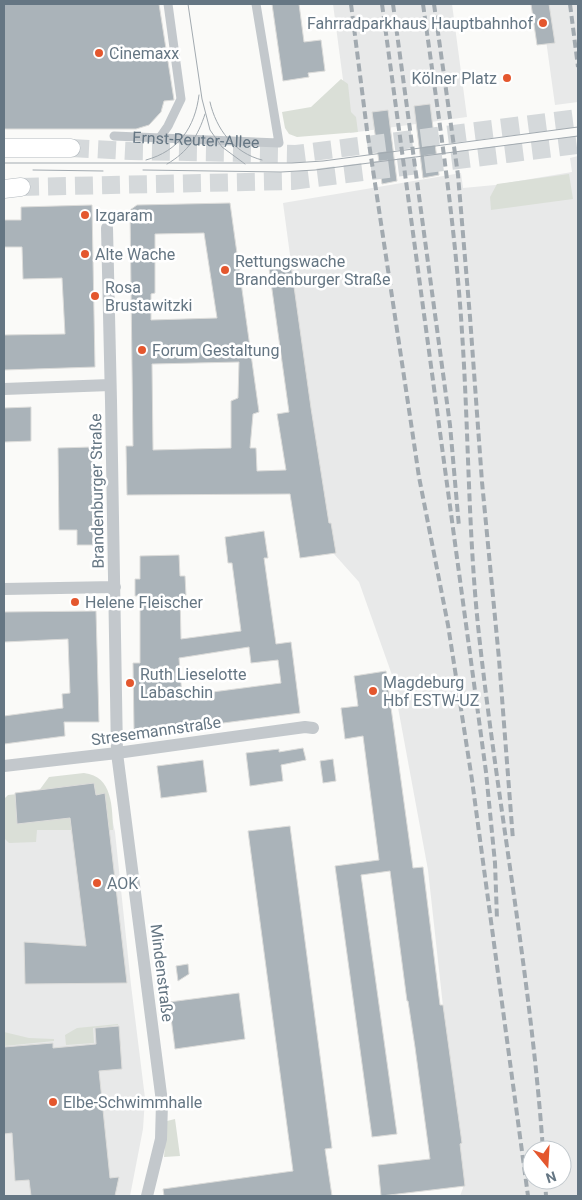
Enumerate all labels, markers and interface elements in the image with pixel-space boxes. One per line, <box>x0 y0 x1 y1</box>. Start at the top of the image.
place label: Fahrradparkhaus Hauptbahnhof <box>307 14 533 33</box>
marker: Fahrradparkhaus Hauptbahnhof <box>537 17 549 29</box>
place label: Cinemaxx <box>109 44 179 63</box>
marker: Cinemaxx <box>93 47 105 59</box>
place label: Kölner Platz <box>412 69 497 88</box>
marker: Kölner Platz <box>501 72 513 84</box>
street label: Ernst-Reuter-Allee <box>132 127 260 152</box>
place label: Izgaram <box>95 206 153 225</box>
marker: Izgaram <box>79 209 91 221</box>
place label: Alte Wache <box>95 245 175 264</box>
marker: Alte Wache <box>79 248 91 260</box>
place label: Rettungswache Brandenburger Straße <box>235 252 390 289</box>
marker: Rettungswache Brandenburger Straße <box>219 264 231 276</box>
place label: Rosa Brustawitzki <box>105 278 193 315</box>
marker: Rosa Brustawitzki <box>89 290 101 302</box>
place label: Forum Gestaltung <box>152 341 279 360</box>
marker: Forum Gestaltung <box>136 344 148 356</box>
street label: Brandenburger Straße <box>86 413 108 569</box>
place label: Helene Fleischer <box>85 593 204 612</box>
marker: Helene Fleischer <box>69 596 81 608</box>
place label: Ruth Lieselotte Labaschin <box>140 665 246 702</box>
place label: Magdeburg Hbf ESTW-UZ <box>383 673 479 710</box>
marker: Ruth Lieselotte Labaschin <box>124 677 136 689</box>
marker: Magdeburg Hbf ESTW-UZ <box>367 685 379 697</box>
street label: Stresemannstraße <box>90 712 222 750</box>
place label: AOK <box>107 874 139 893</box>
marker: AOK <box>91 877 103 889</box>
street label: Mindenstraße <box>147 923 177 1023</box>
place label: Elbe-Schwimmhalle <box>63 1093 202 1112</box>
marker: Elbe-Schwimmhalle <box>47 1096 59 1108</box>
north arrow <box>522 1140 572 1190</box>
text: N <box>544 1168 558 1187</box>

